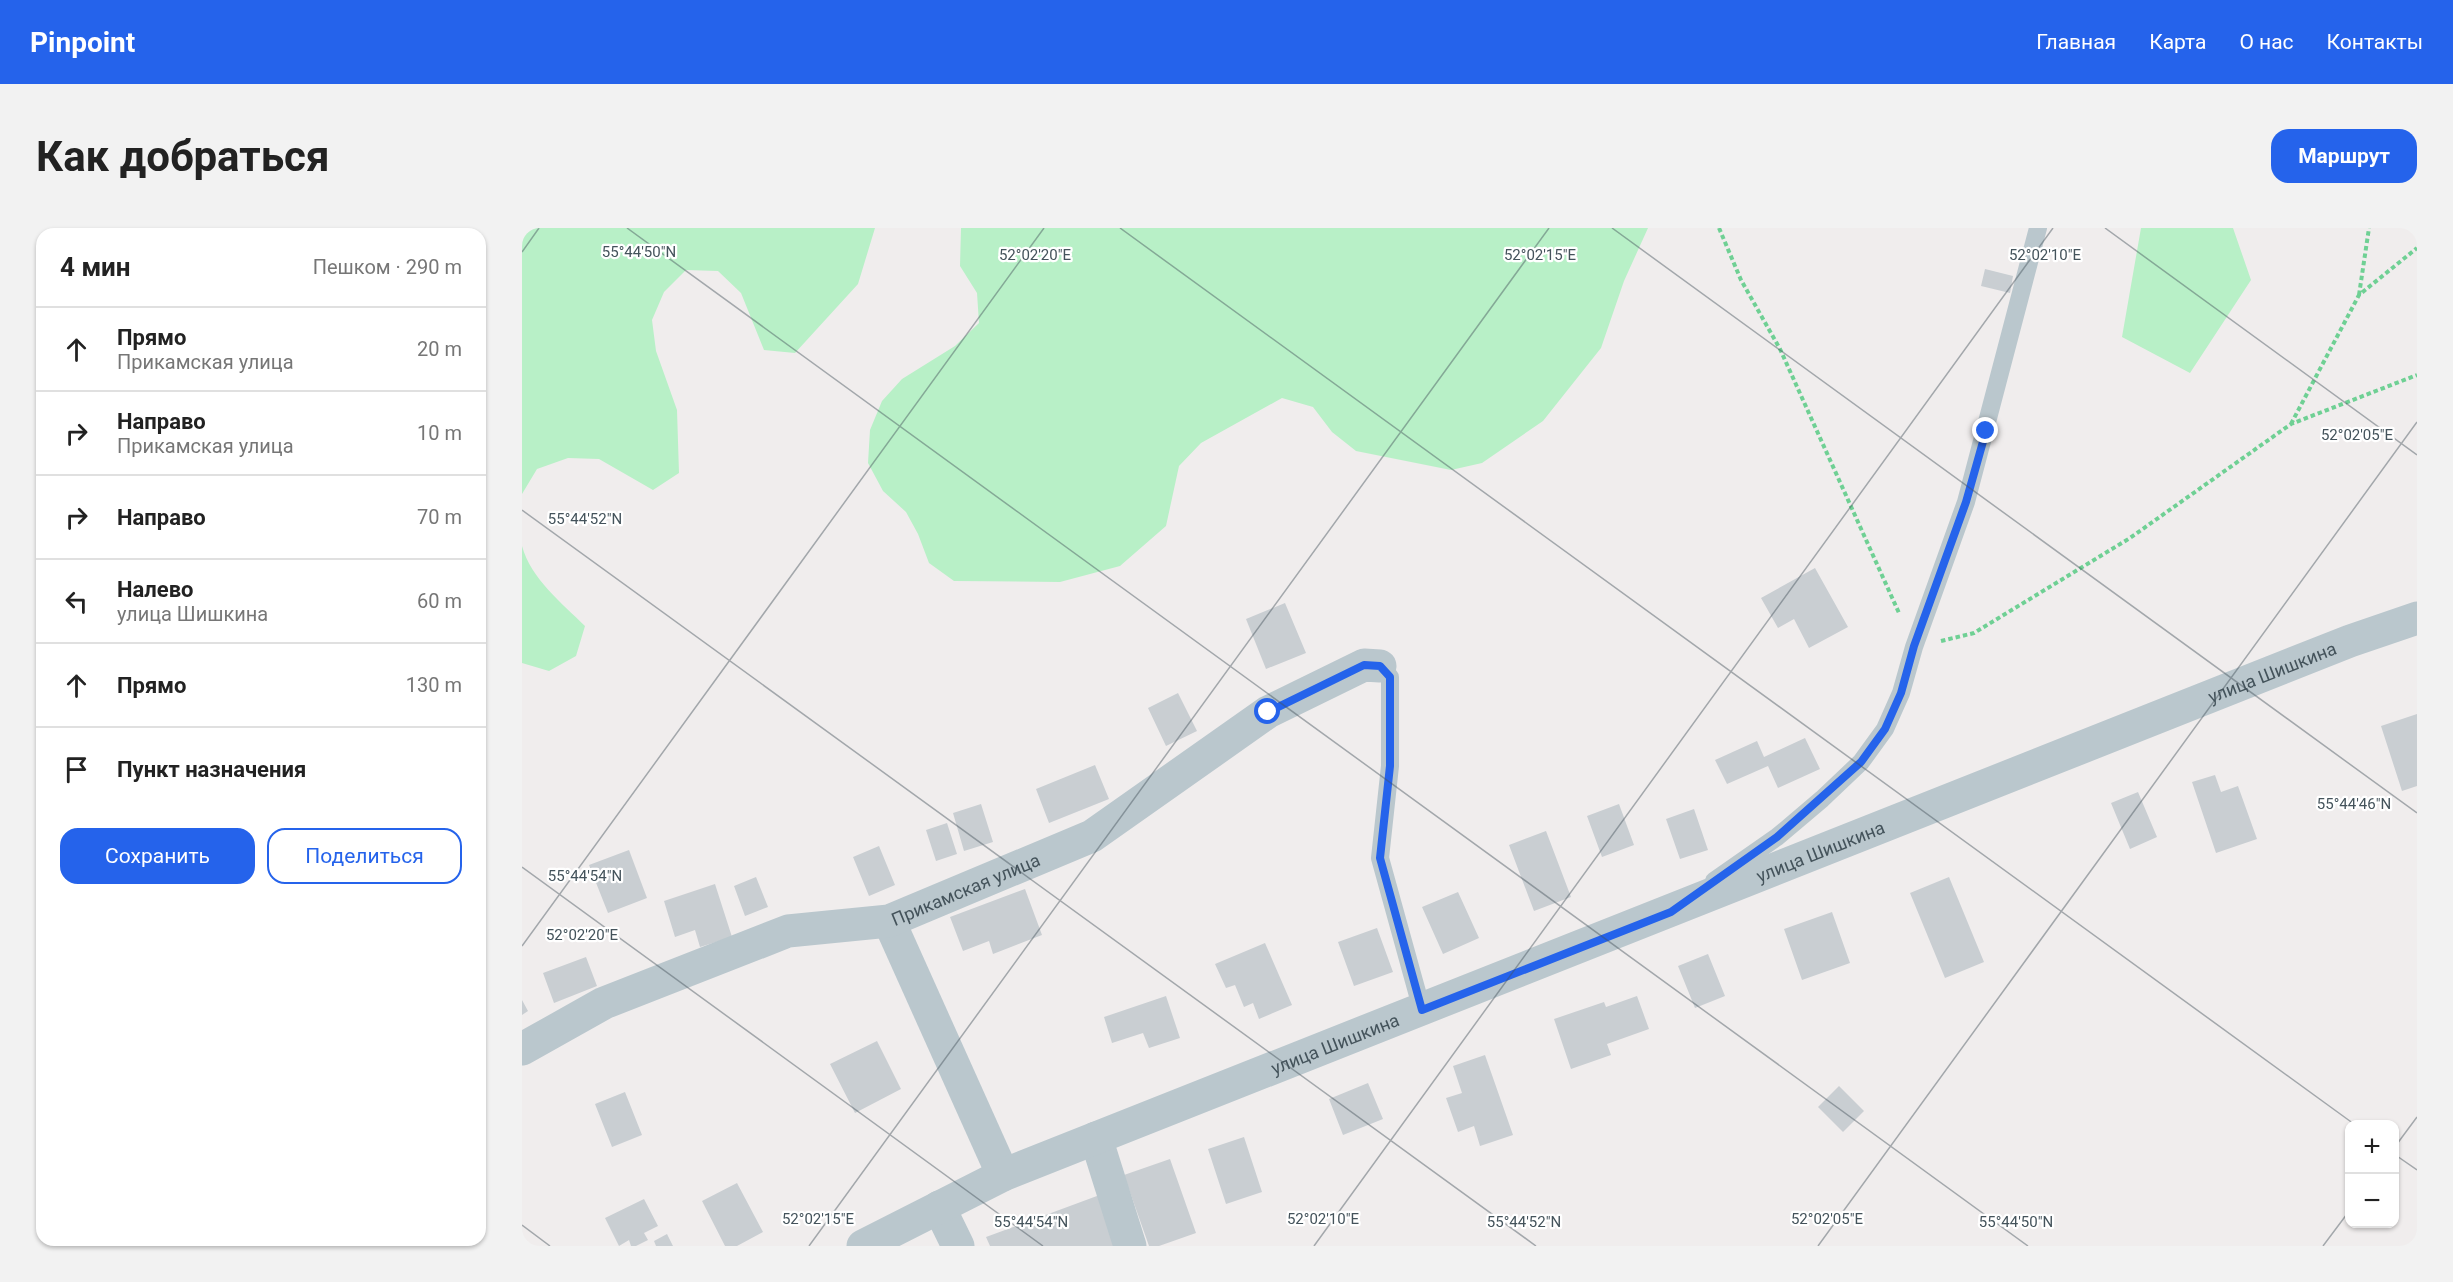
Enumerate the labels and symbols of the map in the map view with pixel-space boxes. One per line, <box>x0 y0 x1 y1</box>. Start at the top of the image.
text: 55°44'50"N <box>602 243 676 261</box>
text: 52°02'20"E <box>999 246 1072 264</box>
text: 52°02'15"E <box>1504 246 1577 264</box>
text: 52°02'10"E <box>2009 246 2082 264</box>
route end <box>1972 417 1998 443</box>
text: 52°02'05"E <box>2321 426 2394 444</box>
text: 55°44'52"N <box>548 510 622 528</box>
street label: улица Шишкина <box>2205 637 2339 707</box>
route start <box>1254 698 1280 724</box>
text: 55°44'46"N <box>2317 795 2391 813</box>
street label: улица Шишкина <box>1753 816 1887 886</box>
street label: Прикамская улица <box>888 849 1043 929</box>
text: 55°44'54"N <box>548 867 622 885</box>
text: 52°02'20"E <box>546 926 619 944</box>
street label: улица Шишкина <box>1268 1009 1402 1078</box>
text: 52°02'15"E <box>782 1210 855 1228</box>
text: 52°02'10"E <box>1287 1210 1360 1228</box>
text: 52°02'05"E <box>1791 1210 1864 1228</box>
text: 55°44'54"N <box>994 1213 1068 1231</box>
text: 55°44'52"N <box>1487 1213 1561 1231</box>
text: 55°44'50"N <box>1979 1213 2053 1231</box>

